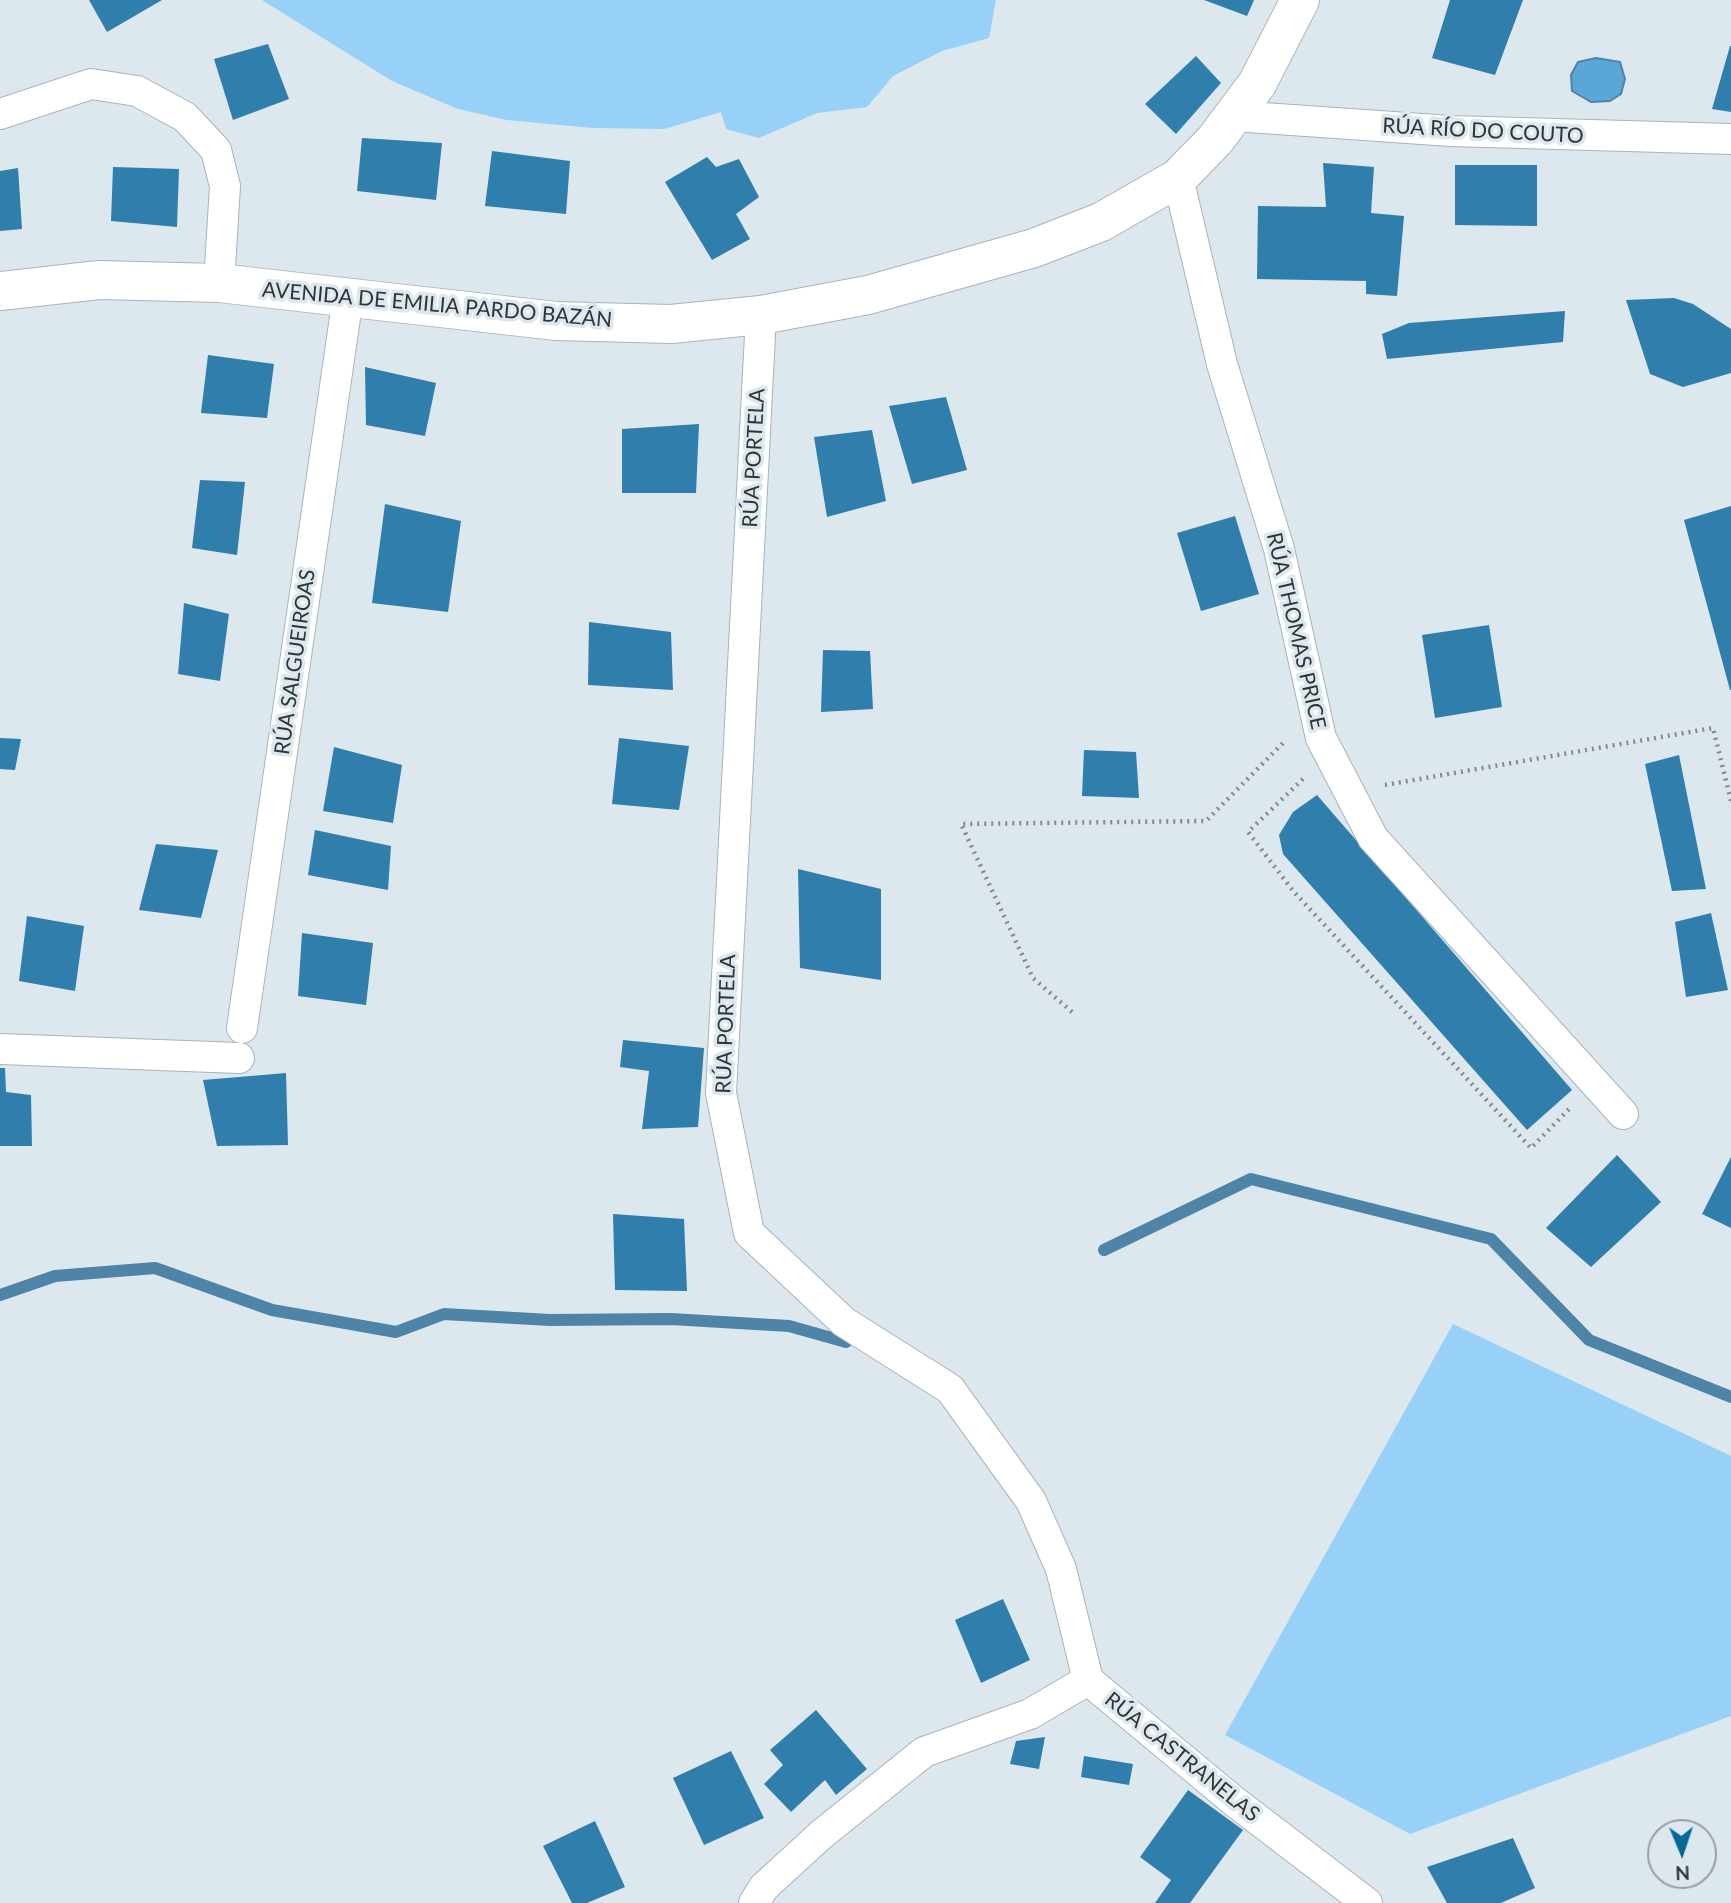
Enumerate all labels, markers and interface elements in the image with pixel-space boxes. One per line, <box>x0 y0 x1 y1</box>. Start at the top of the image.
street label: RÚA RÍO DO COUTO <box>1382 113 1584 149</box>
street label: AVENIDA DE EMILIA PARDO BAZÁN <box>261 277 613 333</box>
street label: RÚA PORTELA <box>738 388 770 528</box>
street label: RÚA THOMAS PRICE <box>1261 530 1331 732</box>
street label: RÚA SALGUEIROAS <box>270 568 320 756</box>
street label: RÚA PORTELA <box>711 954 741 1094</box>
street label: RÚA CASTRANELAS <box>1100 1687 1264 1827</box>
north arrow <box>1647 1819 1717 1889</box>
text: N <box>1675 1862 1690 1885</box>

